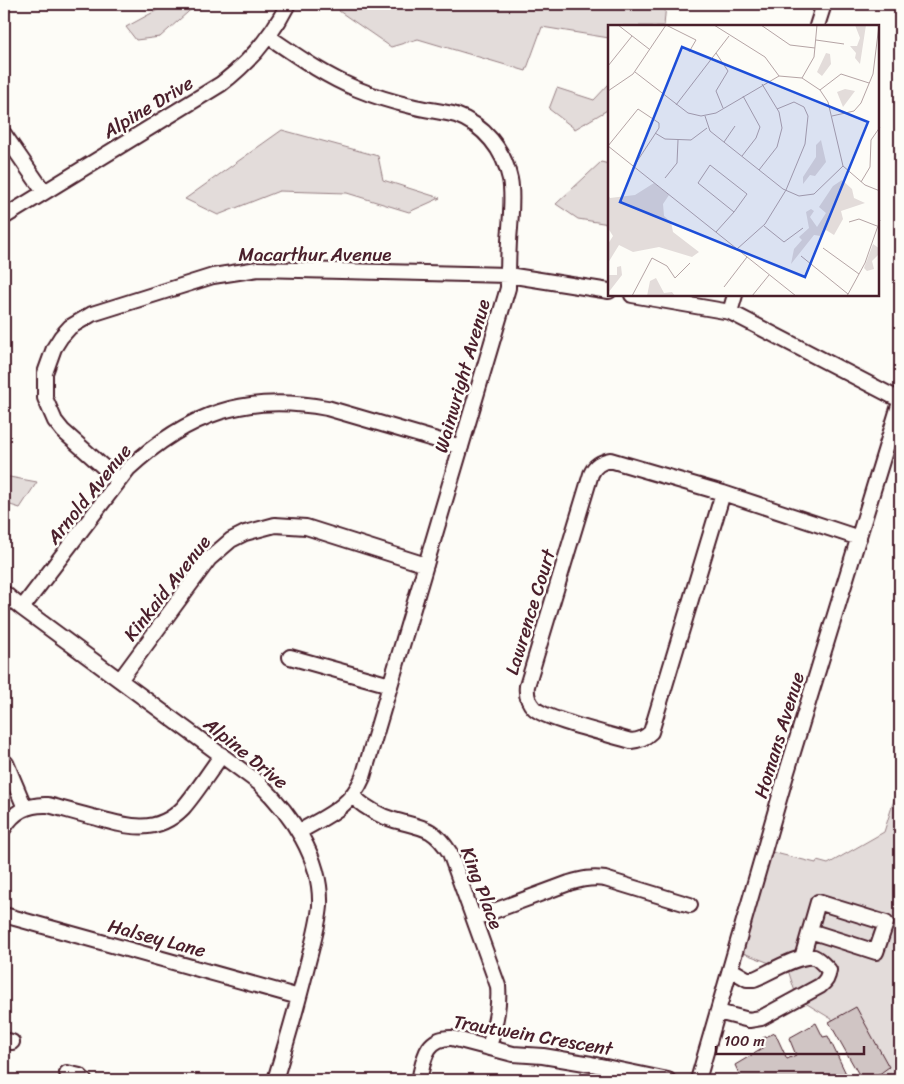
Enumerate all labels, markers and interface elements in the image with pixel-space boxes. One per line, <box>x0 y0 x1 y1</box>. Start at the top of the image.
inset map <box>608 25 879 296</box>
street label: Alpine Drive <box>95 67 200 148</box>
street label: Macarthur Avenue <box>238 238 392 271</box>
street label: Wainwright Avenue <box>424 295 500 457</box>
street label: Arnold Avenue <box>37 436 140 553</box>
street label: Kinkaid Avenue <box>115 528 219 648</box>
street label: Lawrence Court <box>495 544 565 679</box>
street label: Homans Avenue <box>744 667 814 802</box>
street label: Alpine Drive <box>196 708 296 798</box>
street label: King Place <box>451 842 513 934</box>
street label: Halsey Lane <box>104 909 210 967</box>
street label: Trautwein Crescent <box>451 1005 617 1065</box>
scale bar <box>716 1024 864 1056</box>
text: 100 m <box>724 1028 765 1054</box>

